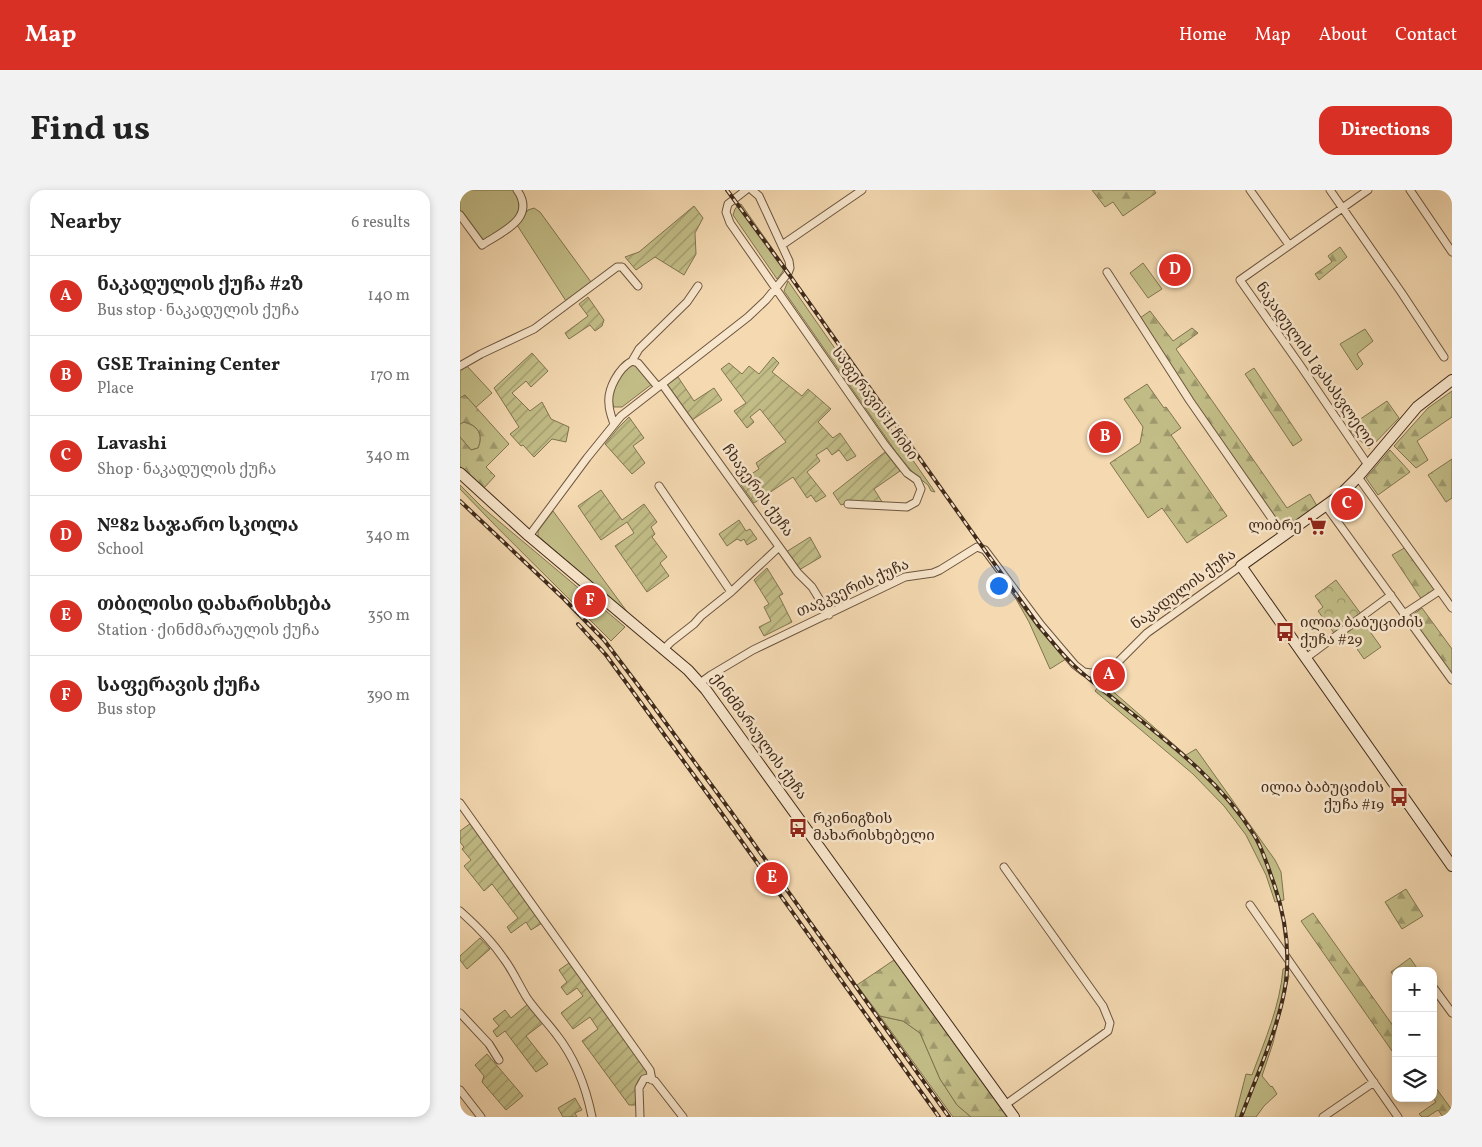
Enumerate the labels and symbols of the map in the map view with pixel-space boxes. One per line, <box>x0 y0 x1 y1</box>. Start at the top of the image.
pin: D <box>1159 251 1191 289</box>
street label: ნაკადულის I გასასვლელი <box>1250 278 1380 452</box>
street label: საფერავის II ჩიხი <box>826 343 922 465</box>
pin: B <box>1089 418 1121 456</box>
street label: ჩხავერის ქუჩა <box>716 440 798 542</box>
pin: C <box>1331 485 1363 523</box>
supermarket icon: ლიბრე <box>1306 515 1328 537</box>
place label: ლიბრე <box>1248 516 1302 537</box>
street label: ნაკადულის ქუჩა <box>1127 545 1241 635</box>
street label: თავკვერის ქუჩა <box>793 555 913 623</box>
your location <box>986 573 1012 599</box>
pin: F <box>574 582 606 620</box>
place label: ილია ბაბუციძის ქუჩა #29 <box>1300 613 1423 651</box>
bus stop icon: ილია ბაბუციძის ქუჩა #29 <box>1274 621 1296 643</box>
pin: A <box>1093 656 1125 694</box>
street label: ქინძმარაულის ქუჩა <box>705 669 811 805</box>
place label: ილია ბაბუციძის ქუჩა #19 <box>1261 778 1384 816</box>
bus stop icon: ილია ბაბუციძის ქუჩა #19 <box>1388 786 1410 808</box>
place label: რკინიგზის მახარისხებელი <box>813 809 935 847</box>
bus stop icon: რკინიგზის მახარისხებელი <box>787 817 809 839</box>
pin: E <box>756 859 788 897</box>

